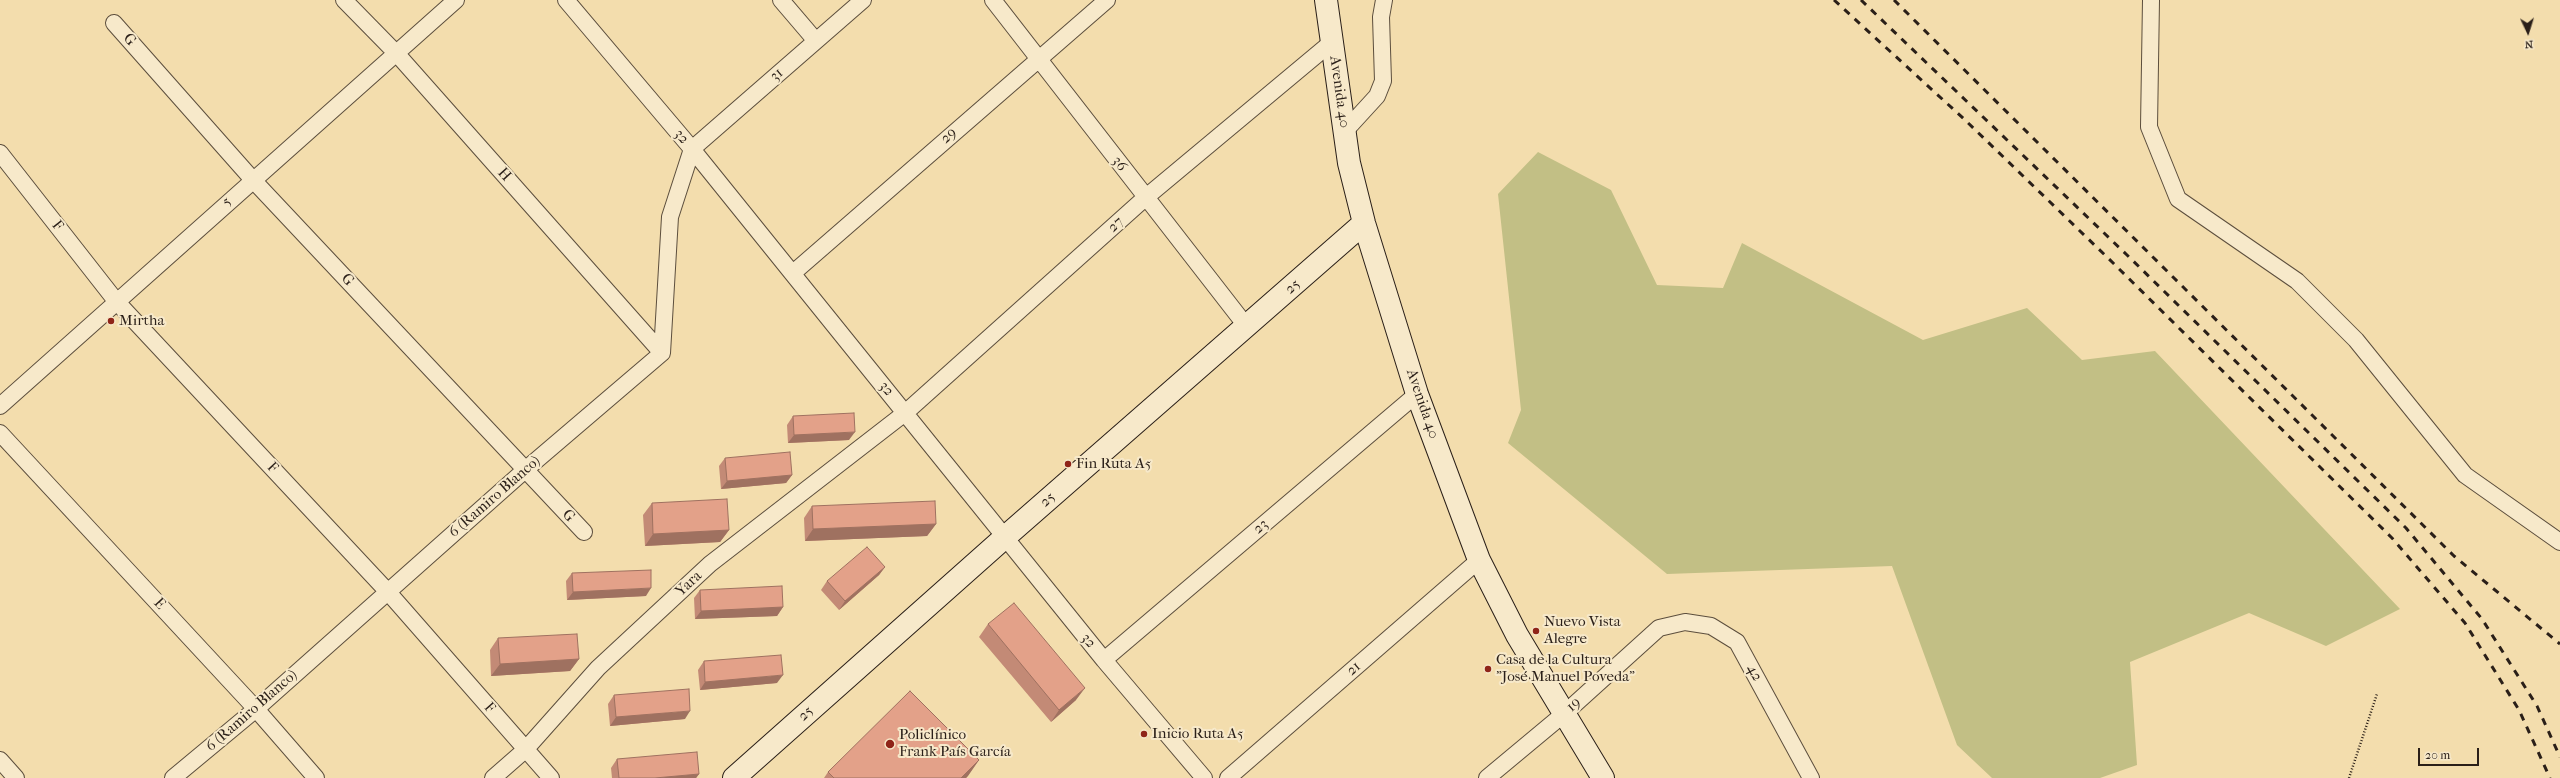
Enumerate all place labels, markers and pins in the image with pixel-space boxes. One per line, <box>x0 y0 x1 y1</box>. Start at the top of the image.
place label: Mirtha <box>119 312 164 330</box>
marker: Mirtha <box>106 316 116 326</box>
place label: Fin Ruta A5 <box>1076 455 1151 473</box>
marker: Fin Ruta A5 <box>1063 459 1073 469</box>
place label: Nuevo Vista Alegre <box>1544 613 1621 648</box>
marker: Nuevo Vista Alegre <box>1531 626 1541 636</box>
place label: Casa de la Cultura "José Manuel Poveda" <box>1496 651 1635 686</box>
marker: Casa de la Cultura "José Manuel Poveda" <box>1483 664 1493 674</box>
place label: Inicio Ruta A5 <box>1152 725 1243 743</box>
place label: Policlínico Frank País García <box>899 726 1011 761</box>
marker: Inicio Ruta A5 <box>1139 729 1149 739</box>
marker: Policlínico Frank País García <box>884 738 896 750</box>

